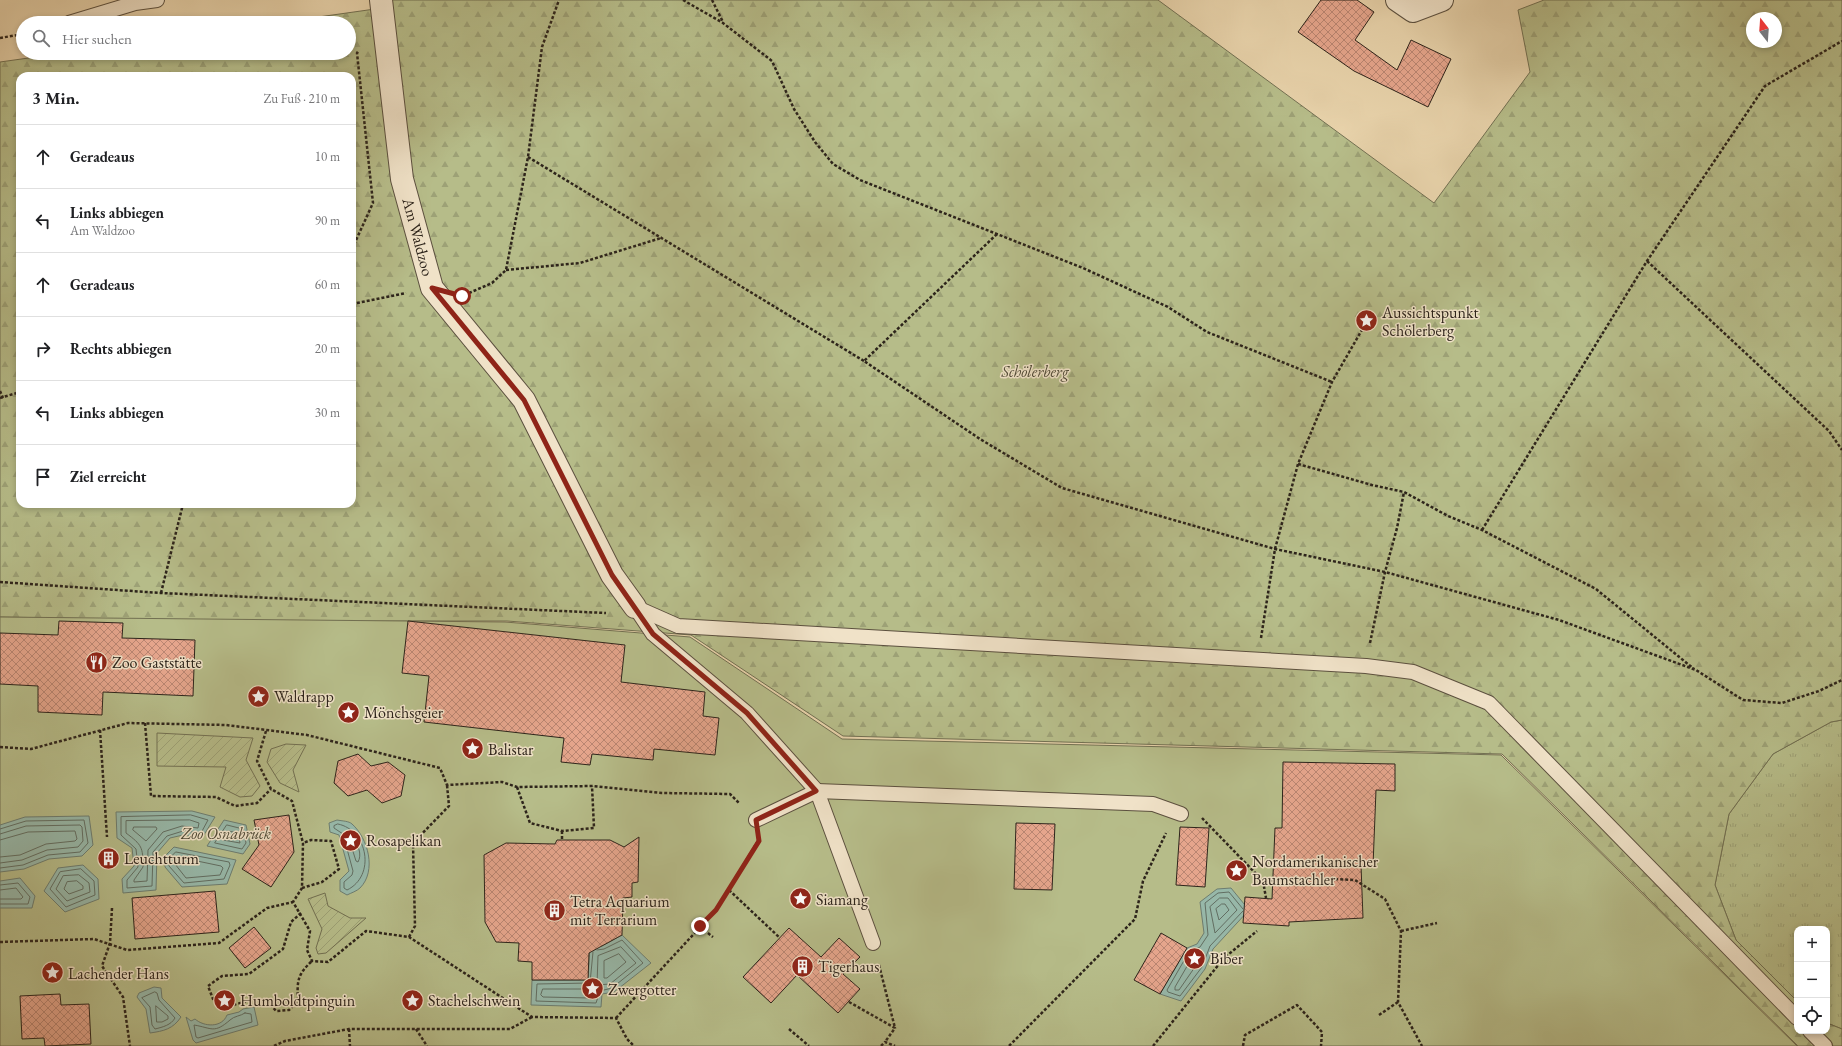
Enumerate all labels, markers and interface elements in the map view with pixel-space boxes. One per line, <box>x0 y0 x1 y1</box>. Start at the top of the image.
north arrow <box>1746 12 1782 48</box>
search box <box>16 16 356 60</box>
icon: search <box>30 27 52 49</box>
text: Hier suchen <box>62 29 132 48</box>
text: 3 Min. <box>32 87 79 109</box>
text: Zu Fuß · 210 m <box>263 90 340 107</box>
icon: ahead <box>32 146 54 168</box>
text: Geradeaus <box>70 147 134 166</box>
text: 10 m <box>315 148 340 165</box>
street label: Am Waldzoo <box>397 195 439 278</box>
text: Links abbiegen <box>70 203 164 222</box>
icon: left <box>32 210 54 232</box>
text: 90 m <box>315 212 340 229</box>
text: Am Waldzoo <box>70 222 135 239</box>
icon: ahead <box>32 274 54 296</box>
text: Geradeaus <box>70 275 134 294</box>
text: 60 m <box>315 276 340 293</box>
route start <box>453 287 471 305</box>
place label: Aussichtspunkt Schölerberg <box>1381 302 1478 341</box>
place icon: Aussichtspunkt Schölerberg <box>1354 308 1380 334</box>
icon: right <box>32 338 54 360</box>
text: Rechts abbiegen <box>70 339 172 358</box>
text: 20 m <box>315 340 340 357</box>
park label: Schölerberg <box>1000 361 1070 382</box>
icon: left <box>32 402 54 424</box>
text: Links abbiegen <box>70 403 164 422</box>
text: 30 m <box>315 404 340 421</box>
icon: arrive <box>32 466 54 488</box>
text: Ziel erreicht <box>70 467 146 486</box>
restaurant icon: Zoo Gaststätte <box>84 649 110 675</box>
place label: Zoo Gaststätte <box>112 652 202 673</box>
place icon: Waldrapp <box>245 683 271 709</box>
place label: Waldrapp <box>274 686 334 707</box>
place icon: Mönchsgeier <box>335 699 361 725</box>
place label: Mönchsgeier <box>364 702 444 723</box>
place icon: Balistar <box>460 736 486 762</box>
place label: Balistar <box>488 739 534 760</box>
park label: Zoo Osnabrück <box>180 823 272 844</box>
place icon: Rosapelikan <box>338 827 364 853</box>
place label: Rosapelikan <box>366 830 442 851</box>
building icon: Leuchtturm <box>96 845 122 871</box>
place label: Leuchtturm <box>124 848 200 869</box>
place label: Nordamerikanischer Baumstachler <box>1252 851 1379 890</box>
place icon: Nordamerikanischer Baumstachler <box>1224 857 1250 883</box>
place icon: Siamang <box>787 886 813 912</box>
place label: Siamang <box>816 889 869 910</box>
place label: Tetra Aquarium mit Terrarium <box>570 891 670 930</box>
building icon: Tetra Aquarium mit Terrarium <box>541 897 567 923</box>
route end <box>691 917 709 935</box>
map controls <box>1794 926 1830 1034</box>
button: + <box>1794 926 1830 962</box>
place icon: Biber <box>1181 945 1207 971</box>
place label: Biber <box>1210 948 1244 969</box>
building icon: Tigerhaus <box>789 953 815 979</box>
place label: Tigerhaus <box>818 956 879 977</box>
place icon: Lachender Hans <box>39 960 65 986</box>
button: − <box>1794 962 1830 998</box>
place label: Lachender Hans <box>68 963 169 984</box>
place icon: Zwergotter <box>579 976 605 1002</box>
place label: Zwergotter <box>608 979 677 1000</box>
place icon: Humboldtpinguin <box>212 987 238 1013</box>
place icon: Stachelschwein <box>400 987 426 1013</box>
place label: Humboldtpinguin <box>240 990 356 1011</box>
place label: Stachelschwein <box>428 990 521 1011</box>
button: locate <box>1794 998 1830 1034</box>

